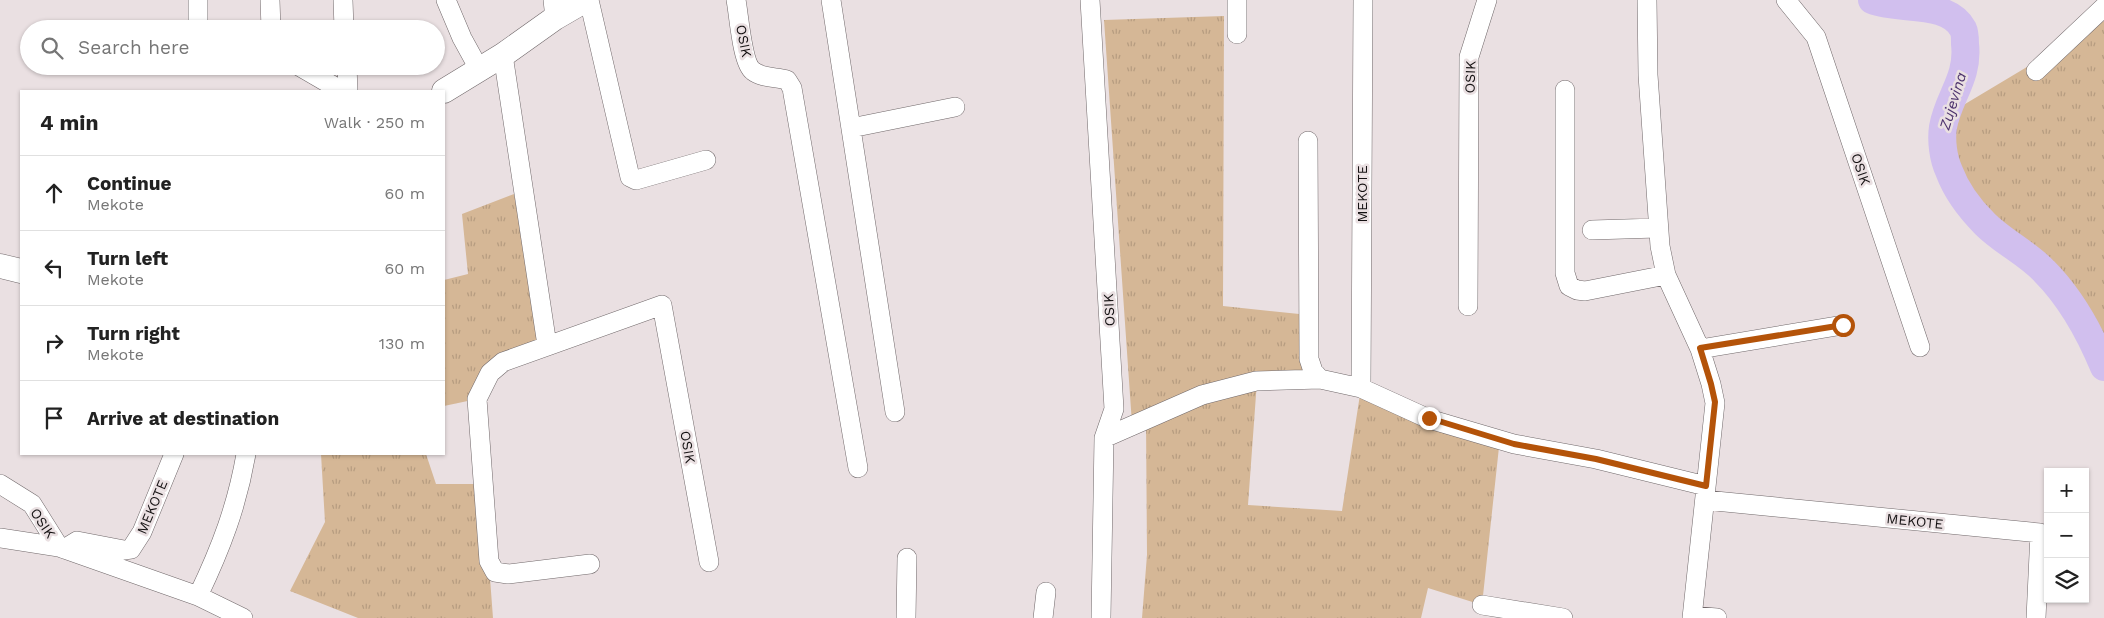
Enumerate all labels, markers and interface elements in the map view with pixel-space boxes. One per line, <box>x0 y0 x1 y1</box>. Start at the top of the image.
search box <box>20 20 445 75</box>
street label: OSIK <box>733 23 755 59</box>
icon: search <box>38 34 66 62</box>
text: Search here <box>78 36 189 59</box>
street label: OSIK <box>1461 60 1479 94</box>
water label: Zujevina <box>1935 70 1970 133</box>
text: 4 min <box>40 110 98 135</box>
text: Walk · 250 m <box>324 113 425 132</box>
street label: OSIK <box>1848 151 1874 187</box>
street label: MEKOTE <box>1354 165 1370 223</box>
text: Continue <box>87 172 171 195</box>
icon: ahead <box>40 179 68 207</box>
text: 60 m <box>385 184 425 203</box>
text: Mekote <box>87 195 144 214</box>
text: Turn left <box>87 247 168 270</box>
icon: left <box>40 254 68 282</box>
text: 60 m <box>385 259 425 278</box>
text: Mekote <box>87 270 144 289</box>
street label: OSIK <box>1100 293 1118 327</box>
route start <box>1832 314 1855 337</box>
text: Turn right <box>87 322 180 345</box>
icon: right <box>40 329 68 357</box>
text: 130 m <box>379 334 425 353</box>
text: Mekote <box>87 345 144 364</box>
icon: arrive <box>40 404 68 432</box>
text: Arrive at destination <box>87 407 279 430</box>
route end <box>1418 407 1441 430</box>
street label: OSIK <box>677 429 699 465</box>
map controls <box>2044 468 2089 603</box>
button: + <box>2044 468 2089 513</box>
street label: MEKOTE <box>133 477 171 536</box>
street label: OSIK <box>27 505 59 541</box>
street label: MEKOTE <box>1886 510 1944 532</box>
button: − <box>2044 513 2089 558</box>
button: layers <box>2044 558 2089 603</box>

